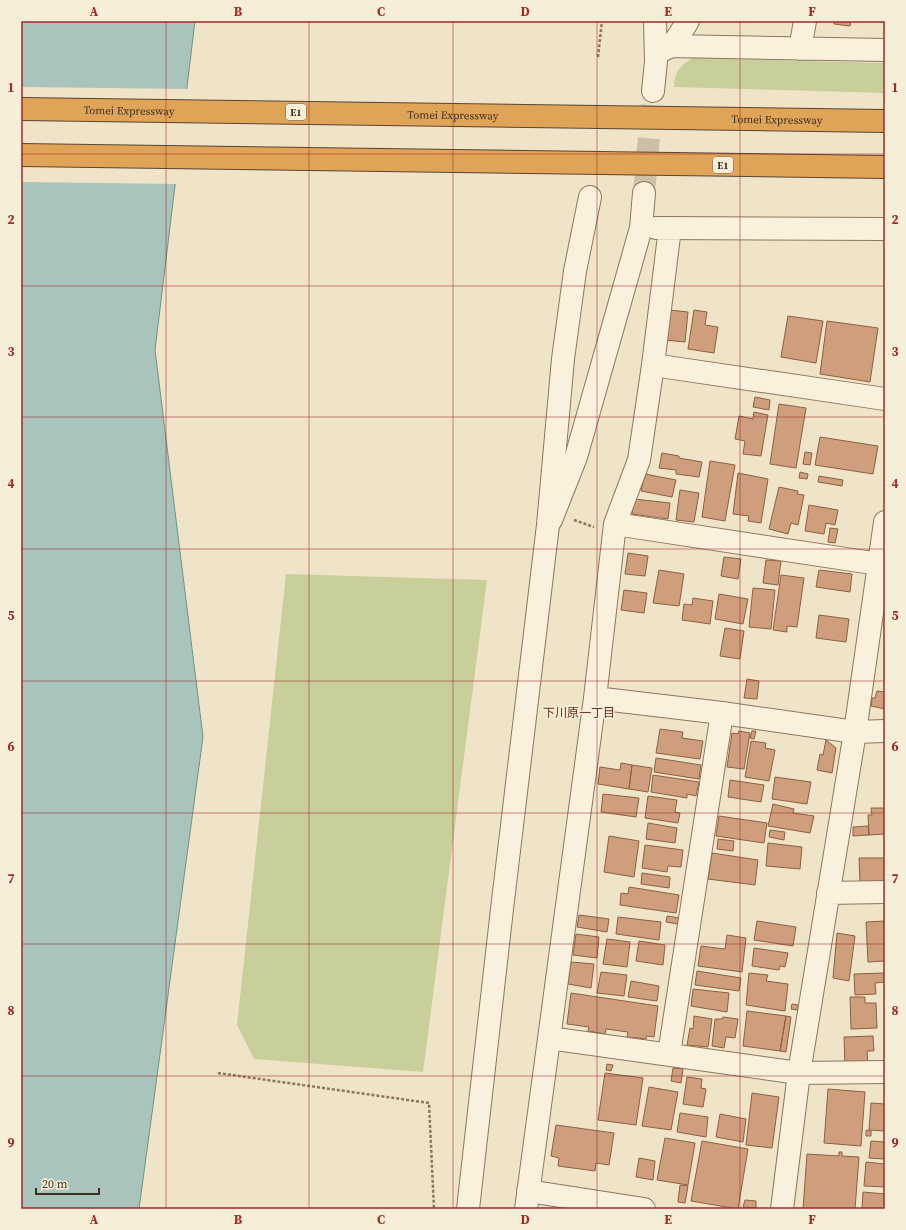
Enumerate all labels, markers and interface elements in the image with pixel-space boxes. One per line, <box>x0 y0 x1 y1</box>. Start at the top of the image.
text: A <box>90 3 99 20</box>
text: B <box>234 3 243 20</box>
text: C <box>377 3 385 20</box>
text: D <box>520 3 530 20</box>
text: E <box>664 3 672 20</box>
text: F <box>808 3 816 20</box>
text: 1 <box>7 79 15 96</box>
text: 1 <box>891 79 899 96</box>
street label: Tomei Expressway <box>83 103 175 119</box>
road number: E1 <box>286 104 306 120</box>
street label: Tomei Expressway <box>407 107 499 124</box>
street label: Tomei Expressway <box>731 112 823 128</box>
road number: E1 <box>713 157 733 173</box>
text: 2 <box>7 211 15 228</box>
text: 2 <box>891 211 899 228</box>
text: 3 <box>7 343 15 360</box>
text: 3 <box>891 343 899 360</box>
text: 4 <box>7 475 15 492</box>
text: 4 <box>891 475 899 492</box>
text: 5 <box>7 607 15 624</box>
text: 5 <box>891 607 899 624</box>
district label: 下川原一丁目 <box>543 705 615 721</box>
text: 6 <box>7 738 15 755</box>
text: 6 <box>891 738 899 755</box>
text: 7 <box>7 870 15 887</box>
text: 7 <box>891 870 899 887</box>
text: 8 <box>7 1002 15 1019</box>
text: 8 <box>891 1002 899 1019</box>
text: 9 <box>7 1134 15 1151</box>
text: 9 <box>891 1134 899 1151</box>
scale bar <box>36 1170 99 1196</box>
text: 20 m <box>42 1176 68 1192</box>
text: A <box>90 1211 99 1228</box>
text: B <box>234 1211 243 1228</box>
text: C <box>377 1211 385 1228</box>
text: D <box>520 1211 530 1228</box>
text: E <box>664 1211 672 1228</box>
text: F <box>808 1211 816 1228</box>

